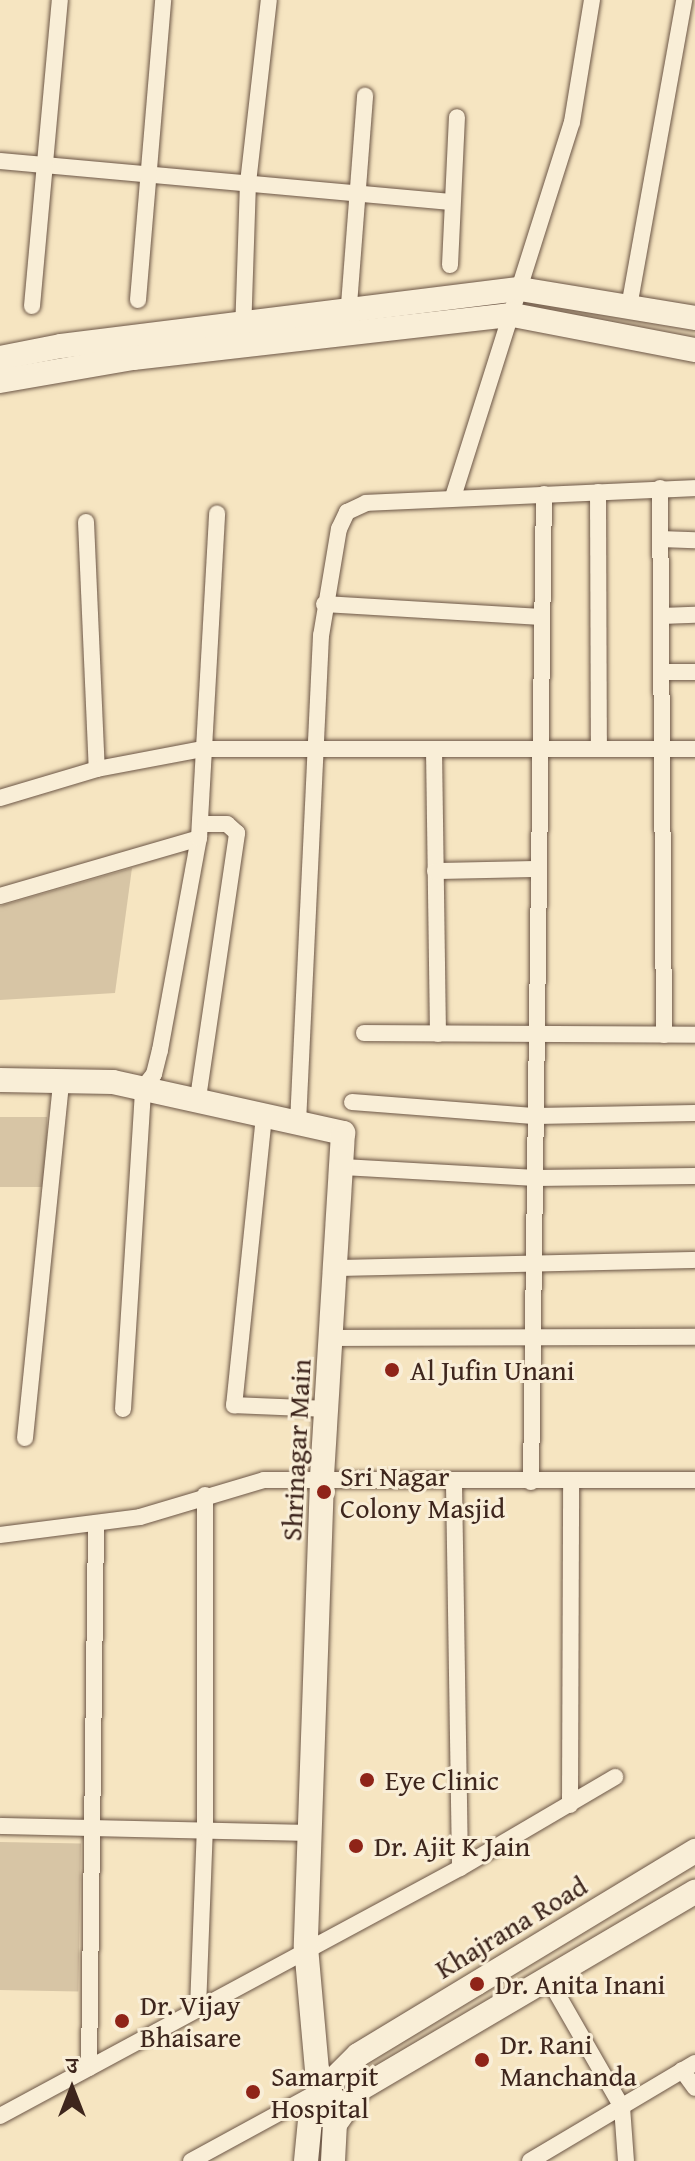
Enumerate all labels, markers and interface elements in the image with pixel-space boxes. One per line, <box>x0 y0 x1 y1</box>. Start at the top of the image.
place label: Al Jufin Unani <box>410 1353 575 1387</box>
street label: Shrinagar Main <box>274 1358 318 1542</box>
marker: Al Jufin Unani <box>381 1359 403 1381</box>
place label: Sri Nagar Colony Masjid <box>340 1459 505 1525</box>
marker: Sri Nagar Colony Masjid <box>315 1483 333 1501</box>
place label: Eye Clinic <box>385 1763 499 1797</box>
marker: Eye Clinic <box>356 1769 378 1791</box>
place label: Dr. Ajit K Jain <box>374 1829 530 1863</box>
marker: Dr. Ajit K Jain <box>345 1835 367 1857</box>
street label: Khajrana Road <box>429 1868 593 1986</box>
place label: Dr. Anita Inani <box>495 1967 665 2001</box>
marker: Dr. Anita Inani <box>466 1973 488 1995</box>
place label: Dr. Vijay Bhaisare <box>140 1988 241 2054</box>
marker: Dr. Vijay Bhaisare <box>111 2010 133 2032</box>
place label: Dr. Rani Manchanda <box>500 2027 637 2093</box>
north arrow <box>32 2049 112 2129</box>
text: उ <box>66 2049 78 2081</box>
marker: Dr. Rani Manchanda <box>471 2049 493 2071</box>
place label: Samarpit Hospital <box>271 2059 378 2125</box>
marker: Samarpit Hospital <box>242 2081 264 2103</box>

